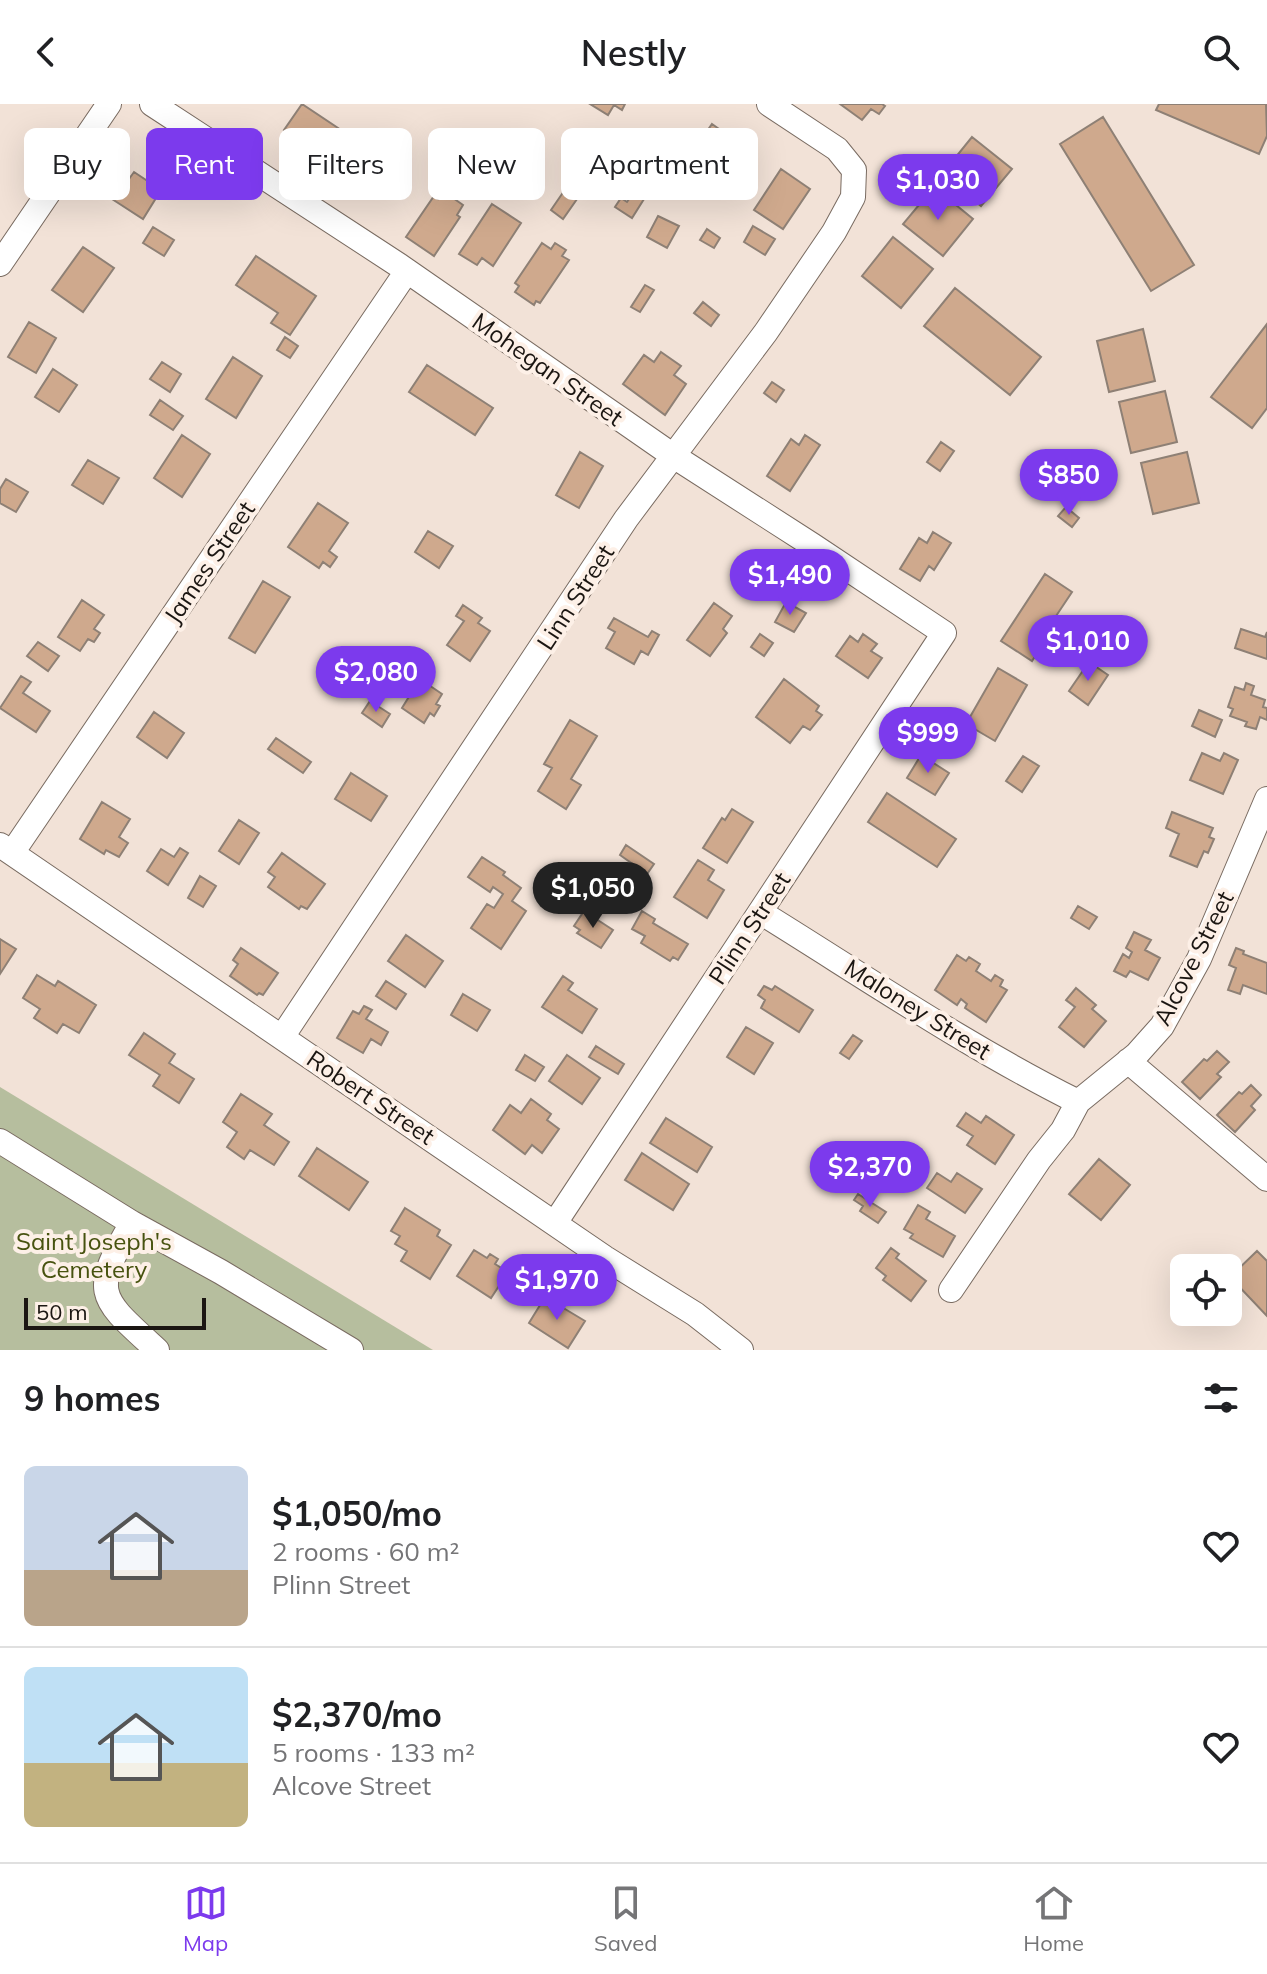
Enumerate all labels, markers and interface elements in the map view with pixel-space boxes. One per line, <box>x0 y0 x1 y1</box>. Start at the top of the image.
icon: back <box>24 30 68 74</box>
text: Nestly <box>581 30 686 75</box>
icon: search <box>1199 30 1243 74</box>
chip: Buy <box>24 128 130 200</box>
chip: Rent <box>146 128 263 200</box>
chip: Filters <box>279 128 412 200</box>
chip: New <box>428 128 545 200</box>
chip: Apartment <box>561 128 758 200</box>
pin: $1,030 <box>873 154 1003 222</box>
text: $1,030 <box>896 163 980 196</box>
street label: Mohegan Street <box>467 306 629 432</box>
pin: $850 <box>1022 449 1116 517</box>
text: $850 <box>1038 458 1100 491</box>
street label: James Street <box>157 495 261 629</box>
street label: Linn Street <box>530 539 620 655</box>
pin: $1,490 <box>725 549 855 617</box>
text: $1,490 <box>748 558 832 591</box>
pin: $1,010 <box>1023 615 1153 683</box>
text: $1,010 <box>1046 624 1130 657</box>
pin: $2,080 <box>311 646 441 714</box>
text: $2,080 <box>334 655 418 688</box>
pin: $999 <box>881 707 975 775</box>
text: $999 <box>897 716 959 749</box>
pin: $1,050 <box>528 862 658 930</box>
street label: Plinn Street <box>702 866 796 990</box>
text: $1,050 <box>551 871 635 904</box>
street label: Alcove Street <box>1146 886 1240 1030</box>
street label: Maloney Street <box>839 952 997 1066</box>
street label: Robert Street <box>301 1043 441 1151</box>
pin: $2,370 <box>805 1141 935 1209</box>
text: $2,370 <box>828 1150 912 1183</box>
park label: Saint Joseph's Cemetery <box>16 1226 172 1284</box>
pin: $1,970 <box>492 1254 622 1322</box>
map controls <box>1170 1254 1242 1326</box>
button: locate <box>1170 1254 1242 1326</box>
text: $1,970 <box>515 1263 599 1296</box>
scale bar <box>24 1294 206 1330</box>
text: 50 m <box>36 1298 87 1326</box>
icon: filters <box>1199 1376 1243 1420</box>
text: 9 homes <box>24 1377 161 1420</box>
text: $1,050/mo <box>272 1492 442 1535</box>
icon: home <box>88 1498 184 1594</box>
icon: heart <box>1199 1524 1243 1568</box>
text: 2 rooms · 60 m² <box>272 1535 459 1568</box>
text: Plinn Street <box>272 1568 410 1601</box>
text: $2,370/mo <box>272 1693 442 1736</box>
icon: home <box>88 1699 184 1795</box>
icon: heart <box>1199 1725 1243 1769</box>
text: 5 rooms · 133 m² <box>272 1736 475 1769</box>
text: Alcove Street <box>272 1769 431 1802</box>
tab: Map <box>183 1881 228 1957</box>
tab: Saved <box>594 1881 658 1957</box>
tab: Home <box>1023 1881 1084 1957</box>

